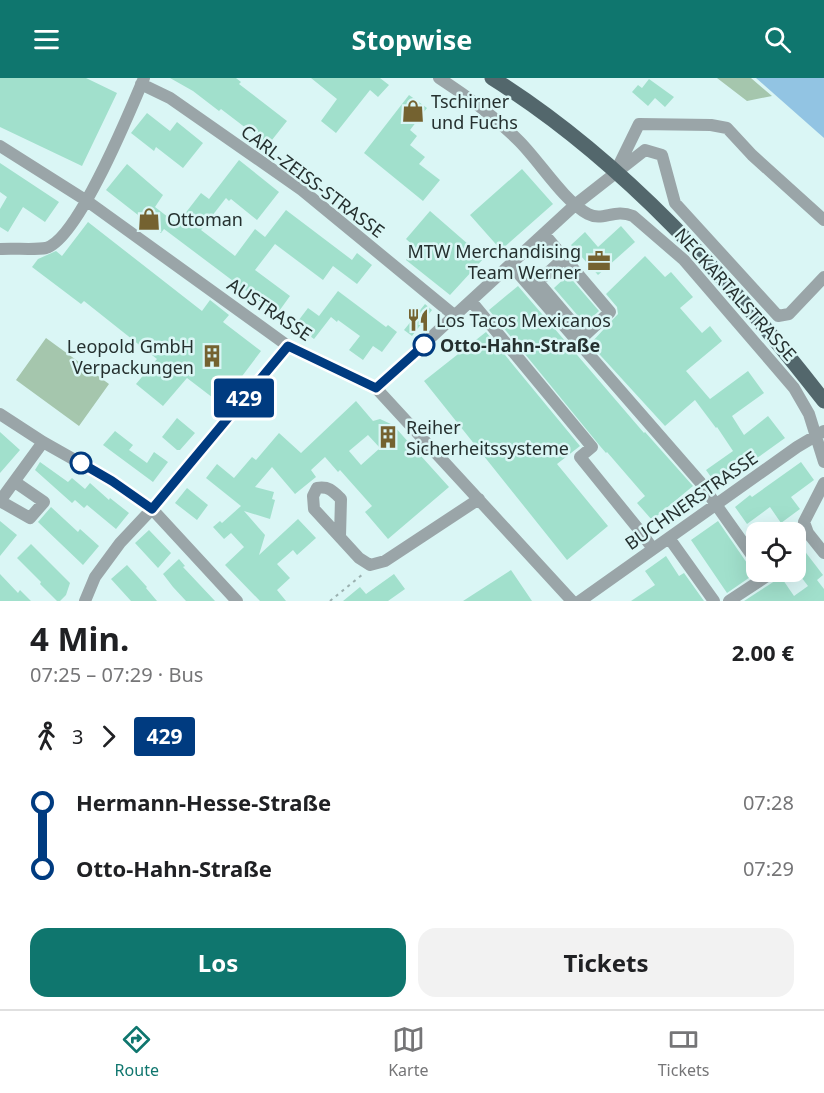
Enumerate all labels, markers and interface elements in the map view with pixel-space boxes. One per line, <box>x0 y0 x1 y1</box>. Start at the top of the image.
text: Stopwise <box>352 21 472 58</box>
icon: menu <box>30 23 63 56</box>
icon: search <box>761 23 794 56</box>
place label: Tschirner und Fuchs <box>431 89 518 134</box>
shop icon: Tschirner und Fuchs <box>400 98 426 124</box>
street label: CARL-ZEISS-STRASSE <box>236 119 390 243</box>
shop icon: Ottoman <box>136 206 162 232</box>
place label: Ottoman <box>167 207 243 231</box>
street label: NECKARTALSTRASSE <box>670 222 802 366</box>
place label: MTW Merchandising Team Werner <box>408 239 582 284</box>
office icon: MTW Merchandising Team Werner <box>586 248 612 274</box>
street label: AUSTRASSE <box>223 272 317 346</box>
restaurant icon: Los Tacos Mexicanos <box>405 307 431 333</box>
place label: Los Tacos Mexicanos <box>436 308 611 332</box>
place label: Otto-Hahn-Straße <box>440 333 600 357</box>
place label: Leopold GmbH Verpackungen <box>67 334 194 379</box>
marker: Otto-Hahn-Straße <box>413 334 435 356</box>
building icon: Leopold GmbH Verpackungen <box>199 343 225 369</box>
line badge: 429 <box>210 378 278 418</box>
text: 429 <box>226 384 262 412</box>
place label: Reiher Sicherheitssysteme <box>406 415 569 460</box>
building icon: Reiher Sicherheitssysteme <box>375 424 401 450</box>
street label: BUCHNERSTRASSE <box>620 445 762 555</box>
unlabelled marker <box>70 452 92 474</box>
map controls <box>746 522 806 582</box>
button: locate <box>746 522 806 582</box>
text: 4 Min. <box>30 616 129 661</box>
text: 2.00 € <box>732 637 794 667</box>
text: 07:25 – 07:29 · Bus <box>30 661 203 688</box>
icon: walk <box>30 720 63 753</box>
icon: forward <box>92 720 125 753</box>
text: 429 <box>146 722 183 750</box>
text: 3 <box>72 723 83 750</box>
text: Hermann-Hesse-Straße <box>76 787 331 817</box>
text: 07:28 <box>743 789 794 816</box>
text: Otto-Hahn-Straße <box>76 853 272 883</box>
text: 07:29 <box>743 855 794 882</box>
button: Los <box>30 928 406 997</box>
button: Tickets <box>418 928 794 997</box>
tab: Route <box>115 1023 159 1081</box>
tab: Karte <box>388 1023 428 1081</box>
tab: Tickets <box>658 1023 709 1081</box>

